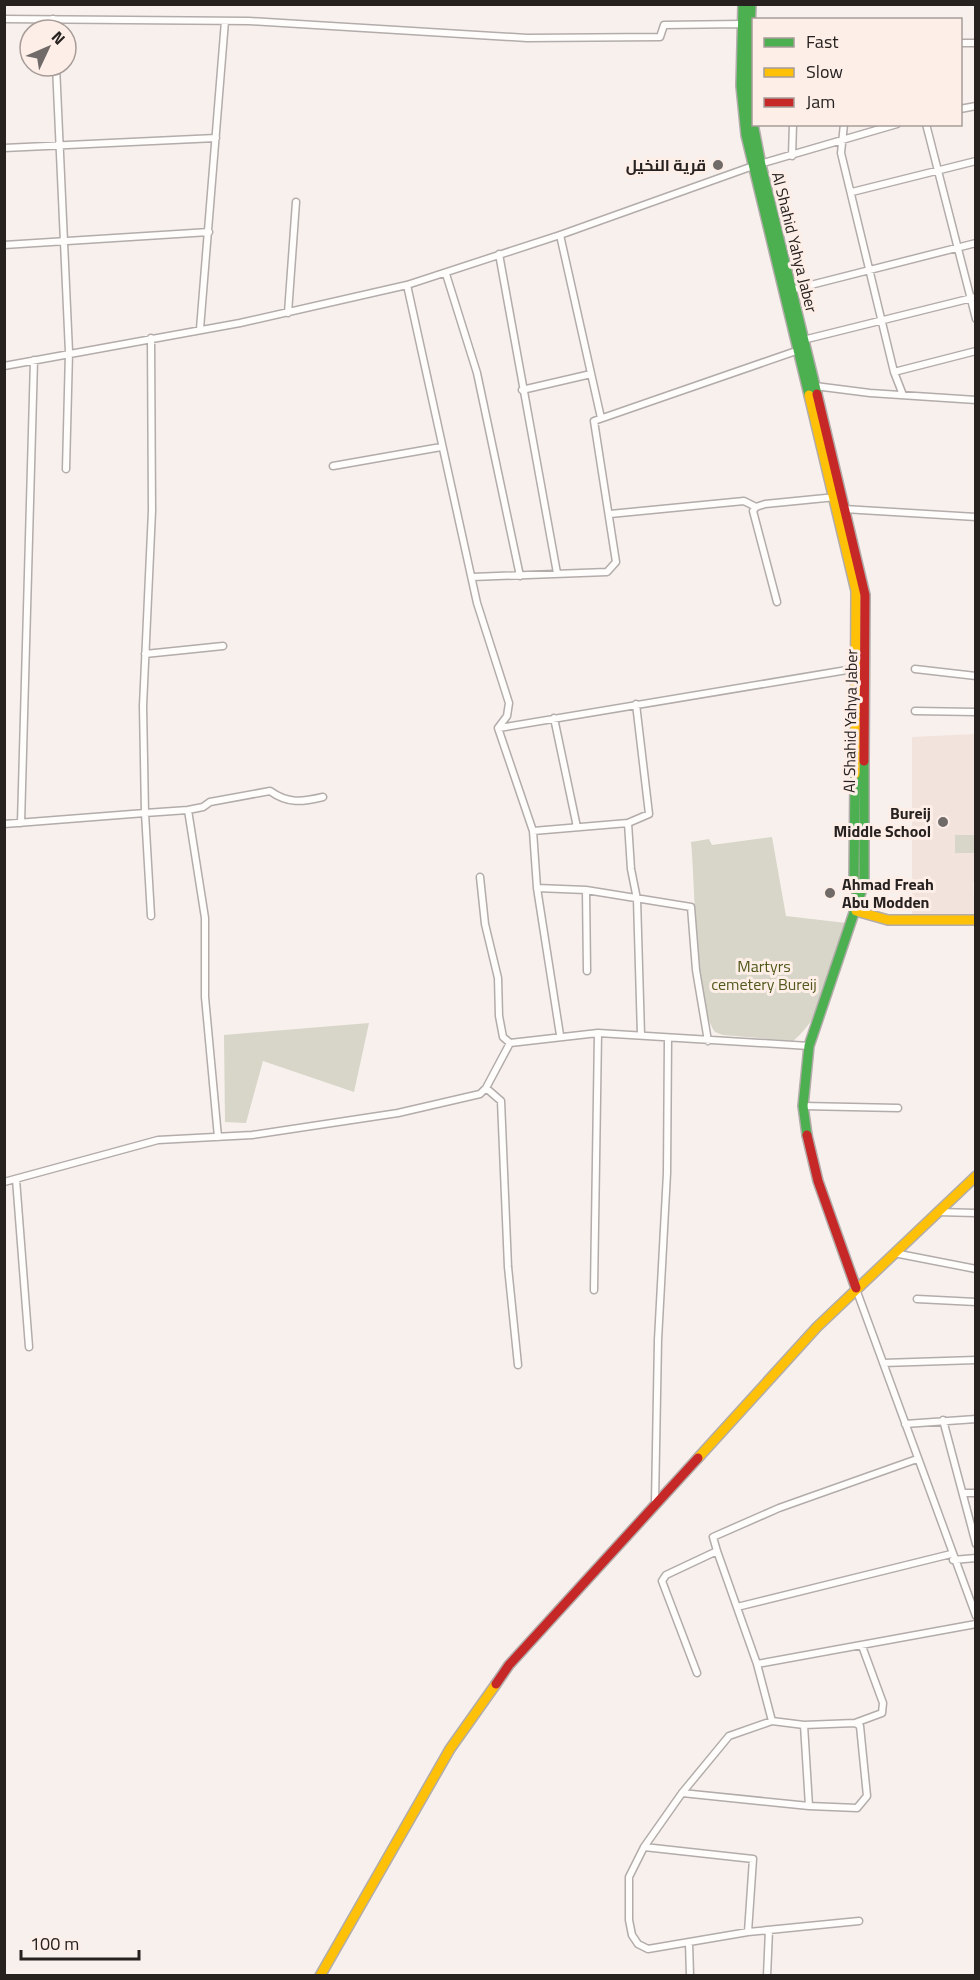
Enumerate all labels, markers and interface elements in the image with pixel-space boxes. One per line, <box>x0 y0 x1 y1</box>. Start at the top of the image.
north arrow <box>18 18 78 78</box>
legend <box>752 18 962 126</box>
text: N <box>46 25 71 50</box>
text: Fast <box>806 28 839 55</box>
text: Slow <box>806 58 843 85</box>
text: Jam <box>806 88 835 115</box>
place label: قرية النخيل <box>626 153 706 177</box>
marker: قرية النخيل <box>711 158 725 172</box>
street label: Al Shahid Yahya Jaber <box>766 169 824 315</box>
street label: Al Shahid Yahya Jaber <box>837 648 863 793</box>
place label: Bureij Middle School <box>834 801 931 843</box>
marker: Bureij Middle School <box>936 815 950 829</box>
place label: Ahmad Freah Abu Modden <box>842 872 934 914</box>
marker: Ahmad Freah Abu Modden <box>823 886 837 900</box>
park label: Martyrs cemetery Bureij <box>711 954 817 996</box>
scale bar <box>21 1923 140 1961</box>
text: 100 m <box>30 1930 79 1957</box>

